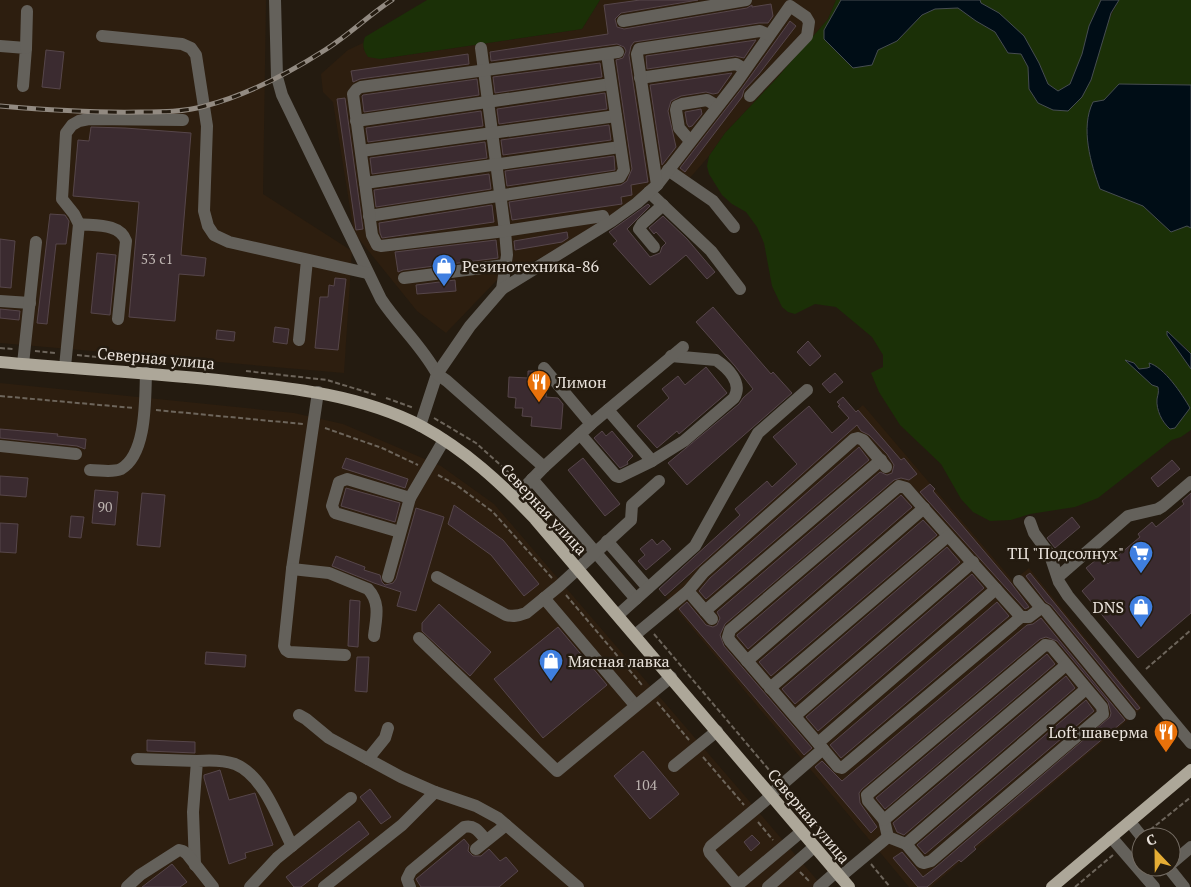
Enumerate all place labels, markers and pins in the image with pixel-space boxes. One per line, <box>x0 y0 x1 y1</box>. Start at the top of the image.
shop icon: Резинотехника-86 <box>431 253 457 287</box>
place label: Резинотехника-86 <box>462 255 599 277</box>
restaurant icon: Лимон <box>526 369 552 403</box>
place label: Лимон <box>555 371 607 393</box>
supermarket icon: ТЦ "Подсолнух" <box>1128 540 1154 574</box>
place label: ТЦ "Подсолнух" <box>1007 542 1124 564</box>
shop icon: DNS <box>1128 594 1154 628</box>
place label: DNS <box>1092 596 1124 618</box>
shop icon: Мясная лавка <box>538 648 564 682</box>
place label: Мясная лавка <box>568 650 670 672</box>
restaurant icon: Loft шаверма <box>1153 719 1179 753</box>
place label: Loft шаверма <box>1048 721 1148 743</box>

